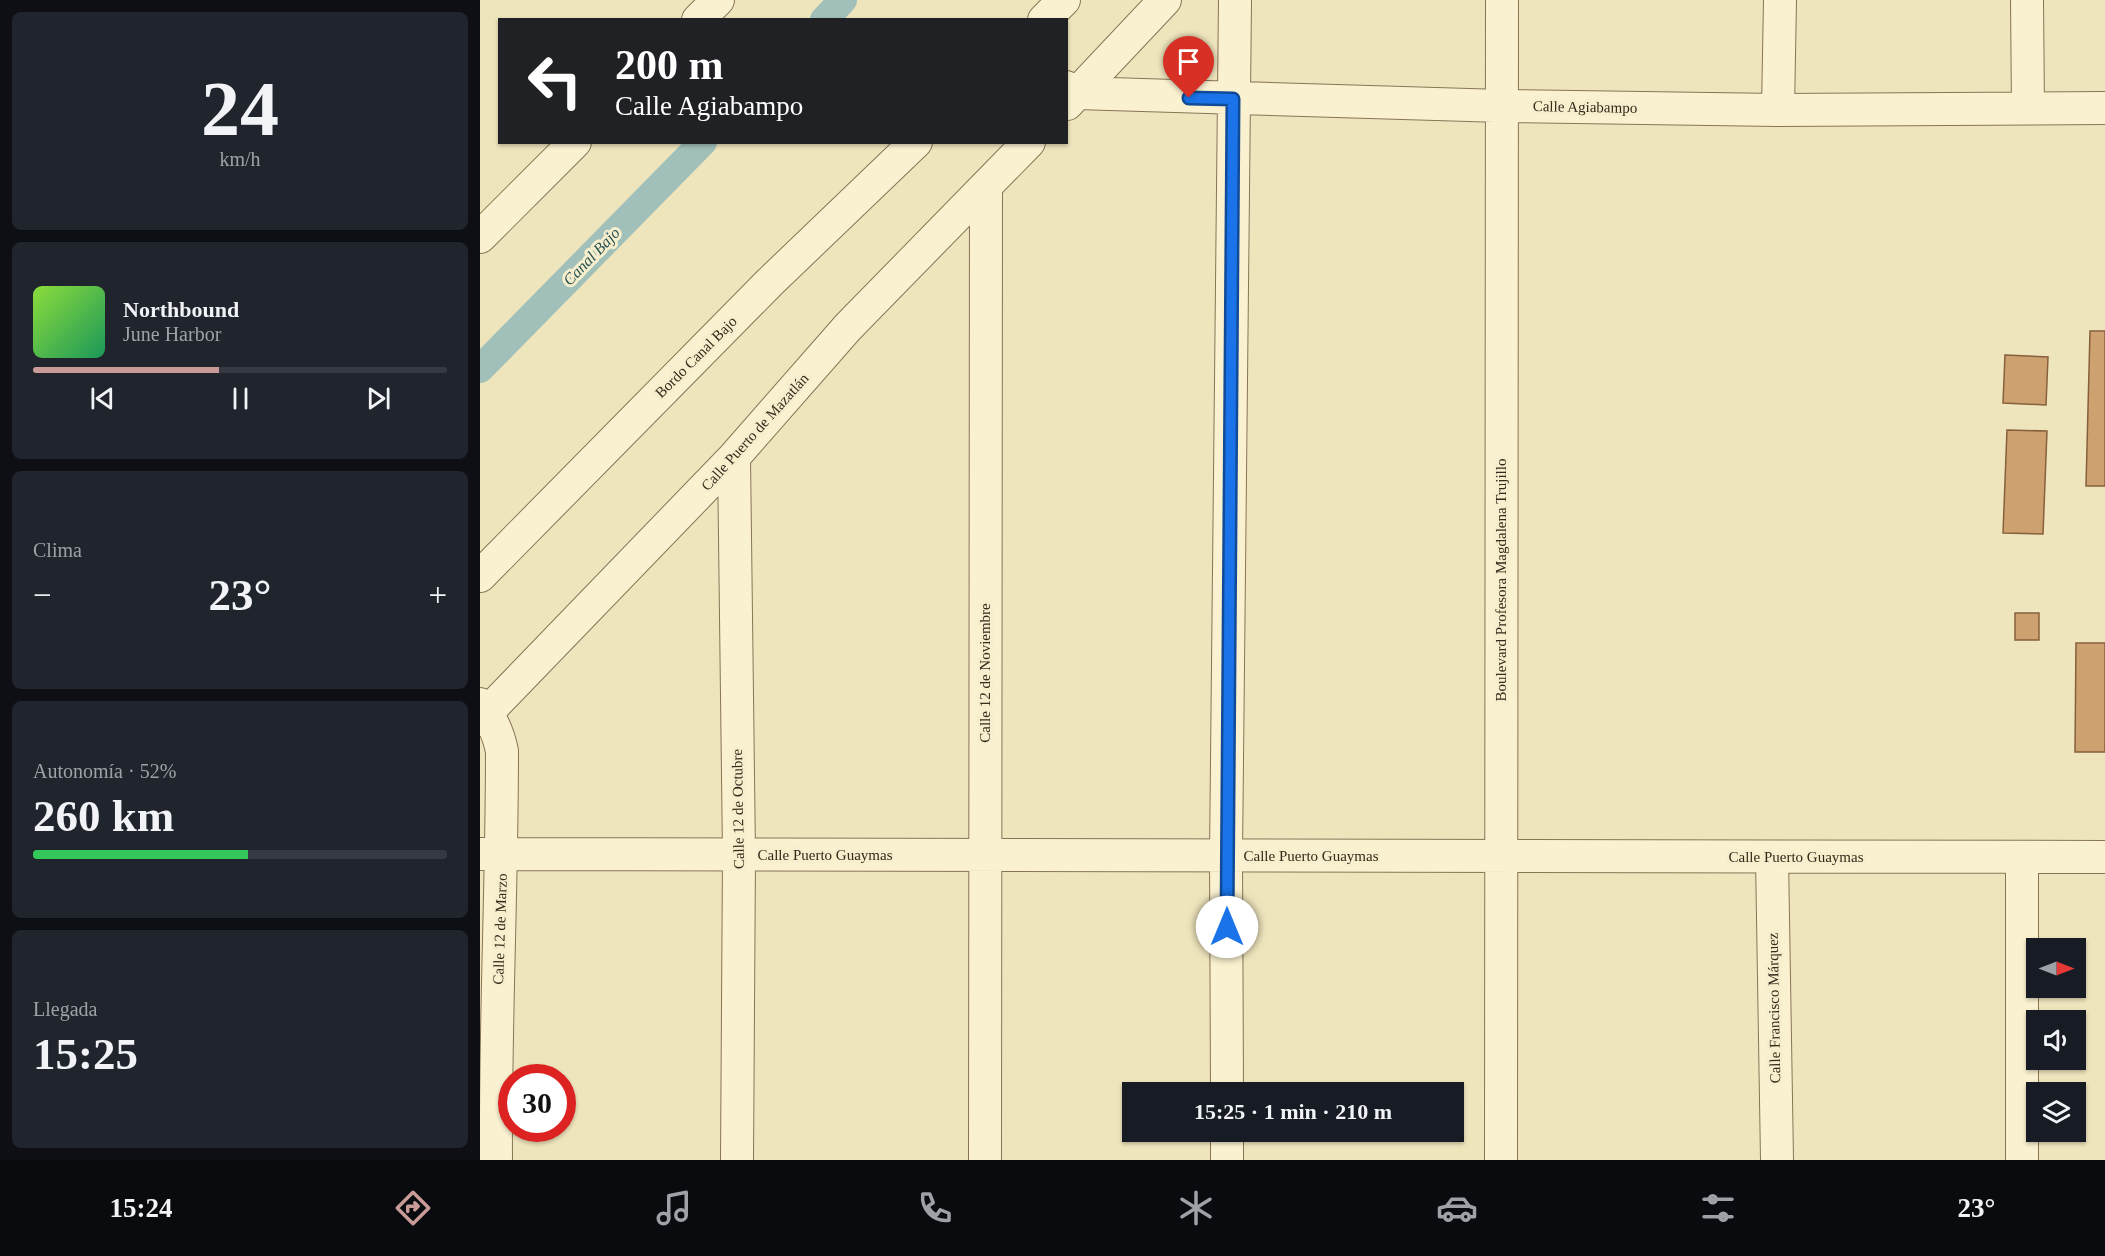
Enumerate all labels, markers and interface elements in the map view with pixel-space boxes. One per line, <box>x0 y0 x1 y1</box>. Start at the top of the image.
pin <box>1163 36 1214 98</box>
icon: left <box>516 42 594 120</box>
text: 200 m <box>615 42 724 88</box>
icon: arrive <box>1172 45 1205 78</box>
text: 24 <box>201 65 279 152</box>
text: Calle Agiabampo <box>615 91 803 121</box>
street label: Calle Agiabampo <box>1533 98 1637 116</box>
text: km/h <box>219 148 261 170</box>
water label: Canal Bajo <box>560 224 624 289</box>
text: Northbound <box>123 297 239 322</box>
street label: Bordo Canal Bajo <box>652 313 740 401</box>
text: June Harbor <box>123 323 221 345</box>
street label: Calle Puerto de Mazatlán <box>698 370 812 494</box>
icon: previous <box>86 382 119 415</box>
icon: pause <box>224 382 257 415</box>
icon: next <box>362 382 395 415</box>
street label: Boulevard Profesora Magdalena Trujillo <box>1493 459 1509 701</box>
text: Clima <box>33 539 82 561</box>
text: 23° <box>209 570 272 620</box>
text: − <box>33 577 52 613</box>
text: + <box>428 577 447 613</box>
street label: Calle 12 de Noviembre <box>977 603 993 743</box>
street label: Calle 12 de Octubre <box>729 748 747 869</box>
text: Autonomía · 52% <box>33 760 176 782</box>
text: 260 km <box>33 791 174 841</box>
street label: Calle Puerto Guaymas <box>758 847 893 863</box>
street label: Calle Puerto Guaymas <box>1244 848 1379 864</box>
street label: Calle Puerto Guaymas <box>1729 849 1864 865</box>
street label: Calle 12 de Marzo <box>490 873 510 985</box>
position arrow <box>1195 895 1259 959</box>
street label: Calle Francisco Márquez <box>1765 932 1783 1084</box>
north arrow <box>2026 938 2086 998</box>
map controls <box>2026 938 2086 1142</box>
text: Llegada <box>33 998 97 1020</box>
button: sound <box>2026 1010 2086 1070</box>
text: 15:25 <box>33 1029 138 1079</box>
speed limit sign: 30 <box>498 1064 576 1142</box>
button: layers <box>2026 1082 2086 1142</box>
text: 15:25 · 1 min · 210 m <box>1194 1099 1392 1124</box>
icon: directions <box>392 1187 434 1229</box>
icon: music <box>653 1187 695 1229</box>
icon: phone <box>914 1187 956 1229</box>
icon: climate <box>1175 1187 1217 1229</box>
icon: car <box>1436 1187 1478 1229</box>
icon: filters <box>1697 1187 1739 1229</box>
text: 15:24 <box>110 1193 173 1223</box>
text: 23° <box>1958 1193 1995 1223</box>

